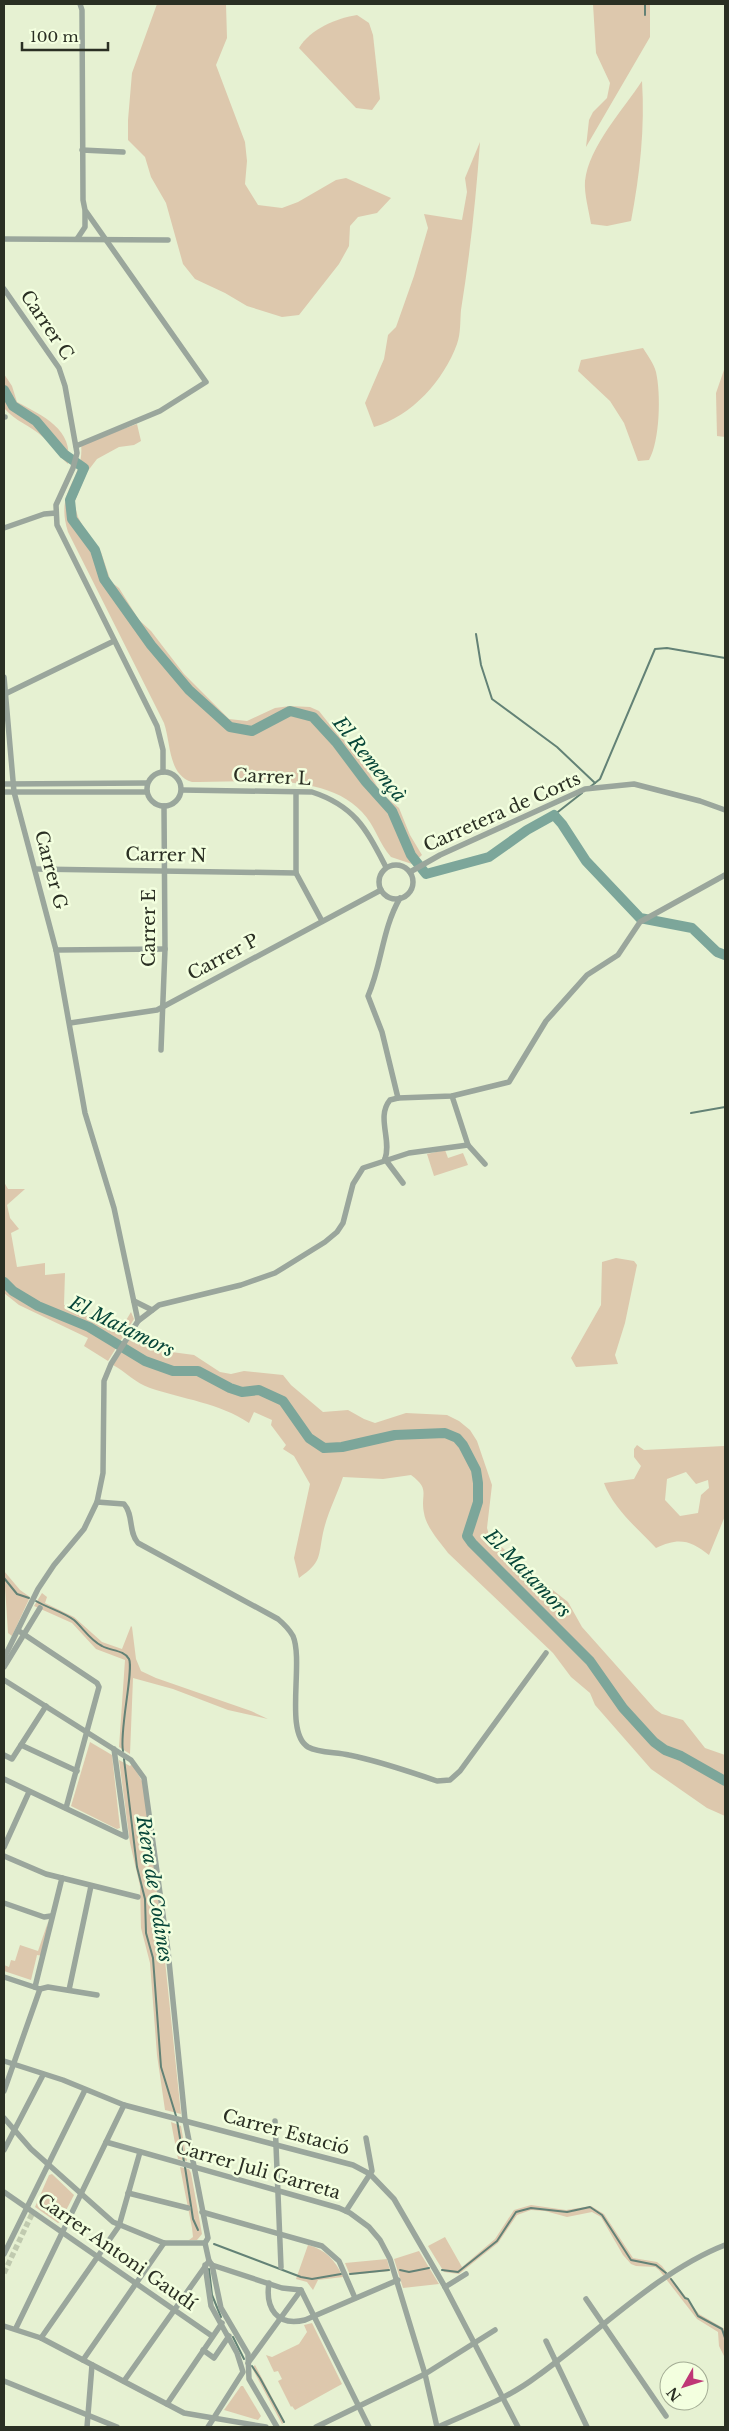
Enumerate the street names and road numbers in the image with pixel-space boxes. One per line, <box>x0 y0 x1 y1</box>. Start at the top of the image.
street label: Carrer C <box>16 286 78 364</box>
street label: Carrer L <box>232 764 312 790</box>
street label: Carretera de Corts <box>420 767 584 857</box>
street label: Carrer G <box>30 828 72 912</box>
street label: Carrer N <box>125 843 207 867</box>
street label: Carrer E <box>138 889 160 967</box>
street label: Carrer P <box>184 929 262 985</box>
street label: Carrer Estació <box>220 2104 352 2160</box>
street label: Carrer Juli Garreta <box>173 2136 343 2204</box>
street label: Carrer Antoni Gaudí <box>33 2189 201 2316</box>

